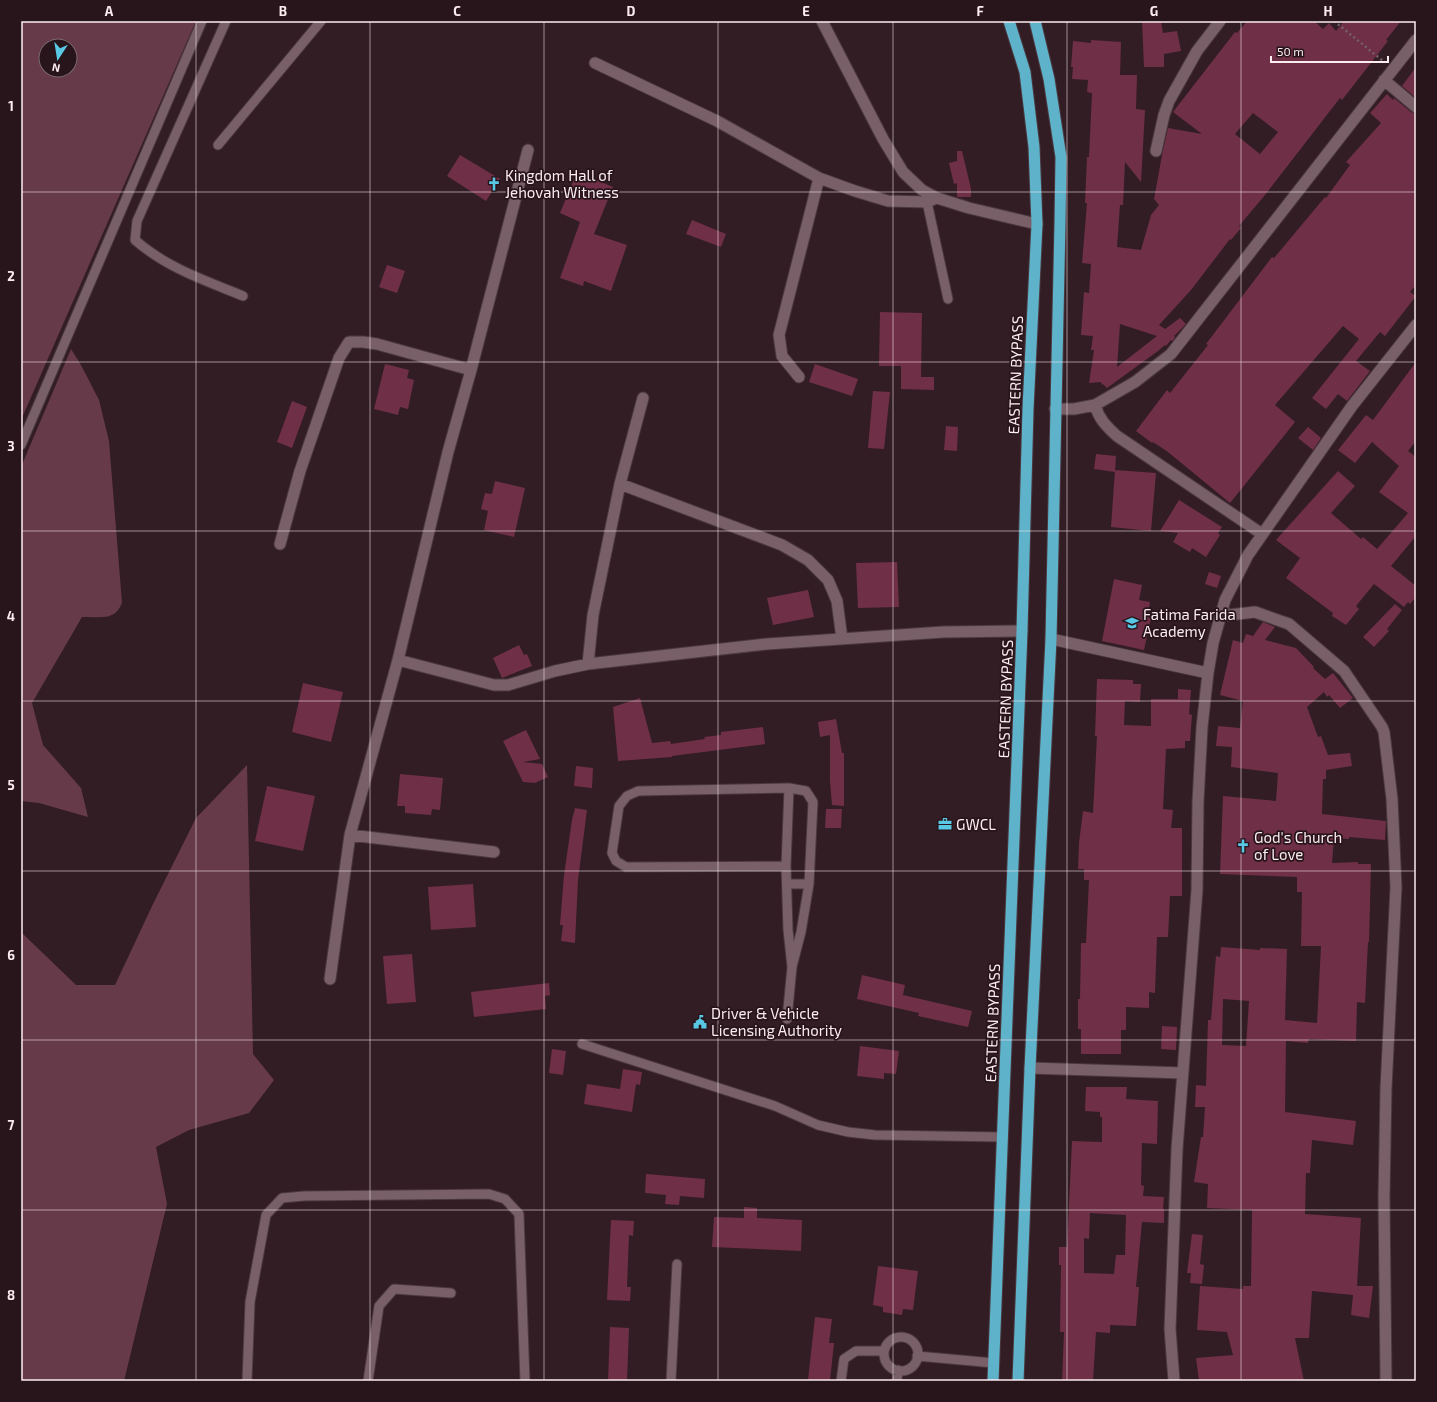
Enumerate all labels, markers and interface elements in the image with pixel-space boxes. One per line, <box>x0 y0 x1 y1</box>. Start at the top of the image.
text: A <box>105 3 114 19</box>
text: B <box>279 3 287 19</box>
text: C <box>453 3 461 19</box>
text: D <box>627 3 636 19</box>
text: E <box>802 3 810 19</box>
text: F <box>976 3 984 19</box>
text: G <box>1150 3 1158 19</box>
text: H <box>1324 3 1333 19</box>
north arrow <box>38 38 78 78</box>
scale bar <box>1271 38 1388 64</box>
text: 50 m <box>1277 44 1304 58</box>
text: N <box>51 61 61 75</box>
text: 1 <box>8 98 14 114</box>
place label: Kingdom Hall of Jehovah Witness <box>505 166 619 201</box>
church icon: Kingdom Hall of Jehovah Witness <box>486 176 502 192</box>
text: 2 <box>7 268 15 284</box>
street label: EASTERN BYPASS <box>1004 315 1026 435</box>
text: 3 <box>7 438 15 454</box>
place label: Fatima Farida Academy <box>1143 605 1236 640</box>
text: 4 <box>7 608 15 624</box>
school or university icon: Fatima Farida Academy <box>1124 615 1140 631</box>
street label: EASTERN BYPASS <box>994 639 1016 759</box>
text: 5 <box>7 777 15 793</box>
place label: GWCL <box>956 815 996 833</box>
office icon: GWCL <box>937 816 953 832</box>
place label: God's Church of Love <box>1254 828 1342 863</box>
church icon: God's Church of Love <box>1235 838 1251 854</box>
text: 6 <box>7 947 15 963</box>
street label: EASTERN BYPASS <box>981 963 1003 1083</box>
place label: Driver & Vehicle Licensing Authority <box>711 1004 842 1039</box>
public building icon: Driver & Vehicle Licensing Authority <box>692 1014 708 1030</box>
text: 7 <box>8 1117 15 1133</box>
text: 8 <box>7 1287 15 1303</box>

